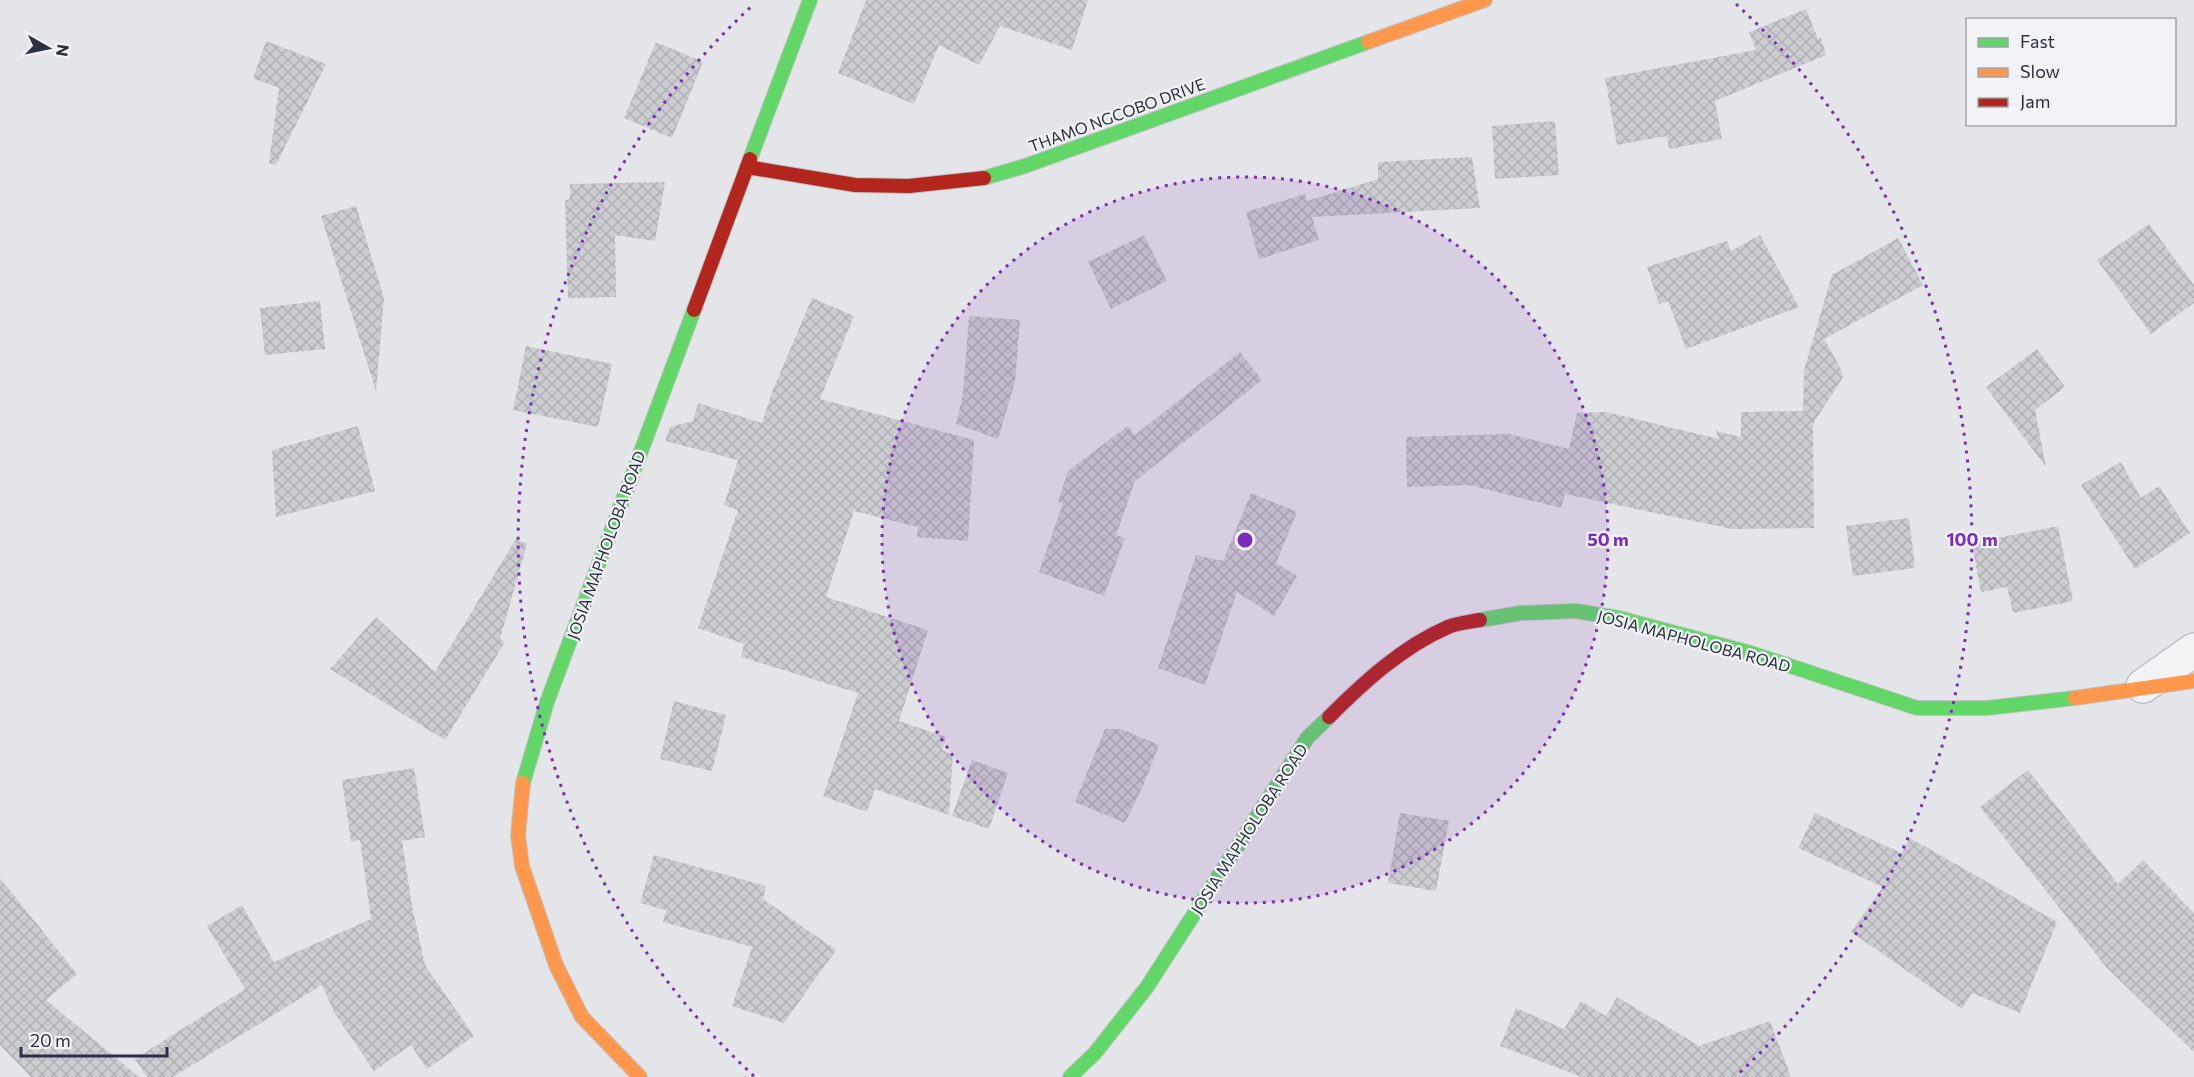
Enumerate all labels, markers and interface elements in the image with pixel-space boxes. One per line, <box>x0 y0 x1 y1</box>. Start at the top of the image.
north arrow <box>18 18 78 78</box>
legend <box>1966 18 2176 126</box>
text: Fast <box>2020 30 2055 52</box>
text: N <box>53 43 74 58</box>
text: Slow <box>2020 60 2060 82</box>
street label: THAMO NGCOBO DRIVE <box>1026 74 1208 155</box>
text: Jam <box>2020 90 2050 112</box>
street label: JOSIA MAPHOLOBA ROAD <box>563 448 649 642</box>
text: 50 m <box>1587 528 1629 550</box>
text: 100 m <box>1946 528 1998 550</box>
centre of rings <box>1235 530 1255 550</box>
street label: JOSIA MAPHOLOBA ROAD <box>1595 606 1793 675</box>
street label: JOSIA MAPHOLOBA ROAD <box>1186 740 1311 918</box>
scale bar <box>21 1020 166 1058</box>
text: 20 m <box>30 1029 71 1051</box>

